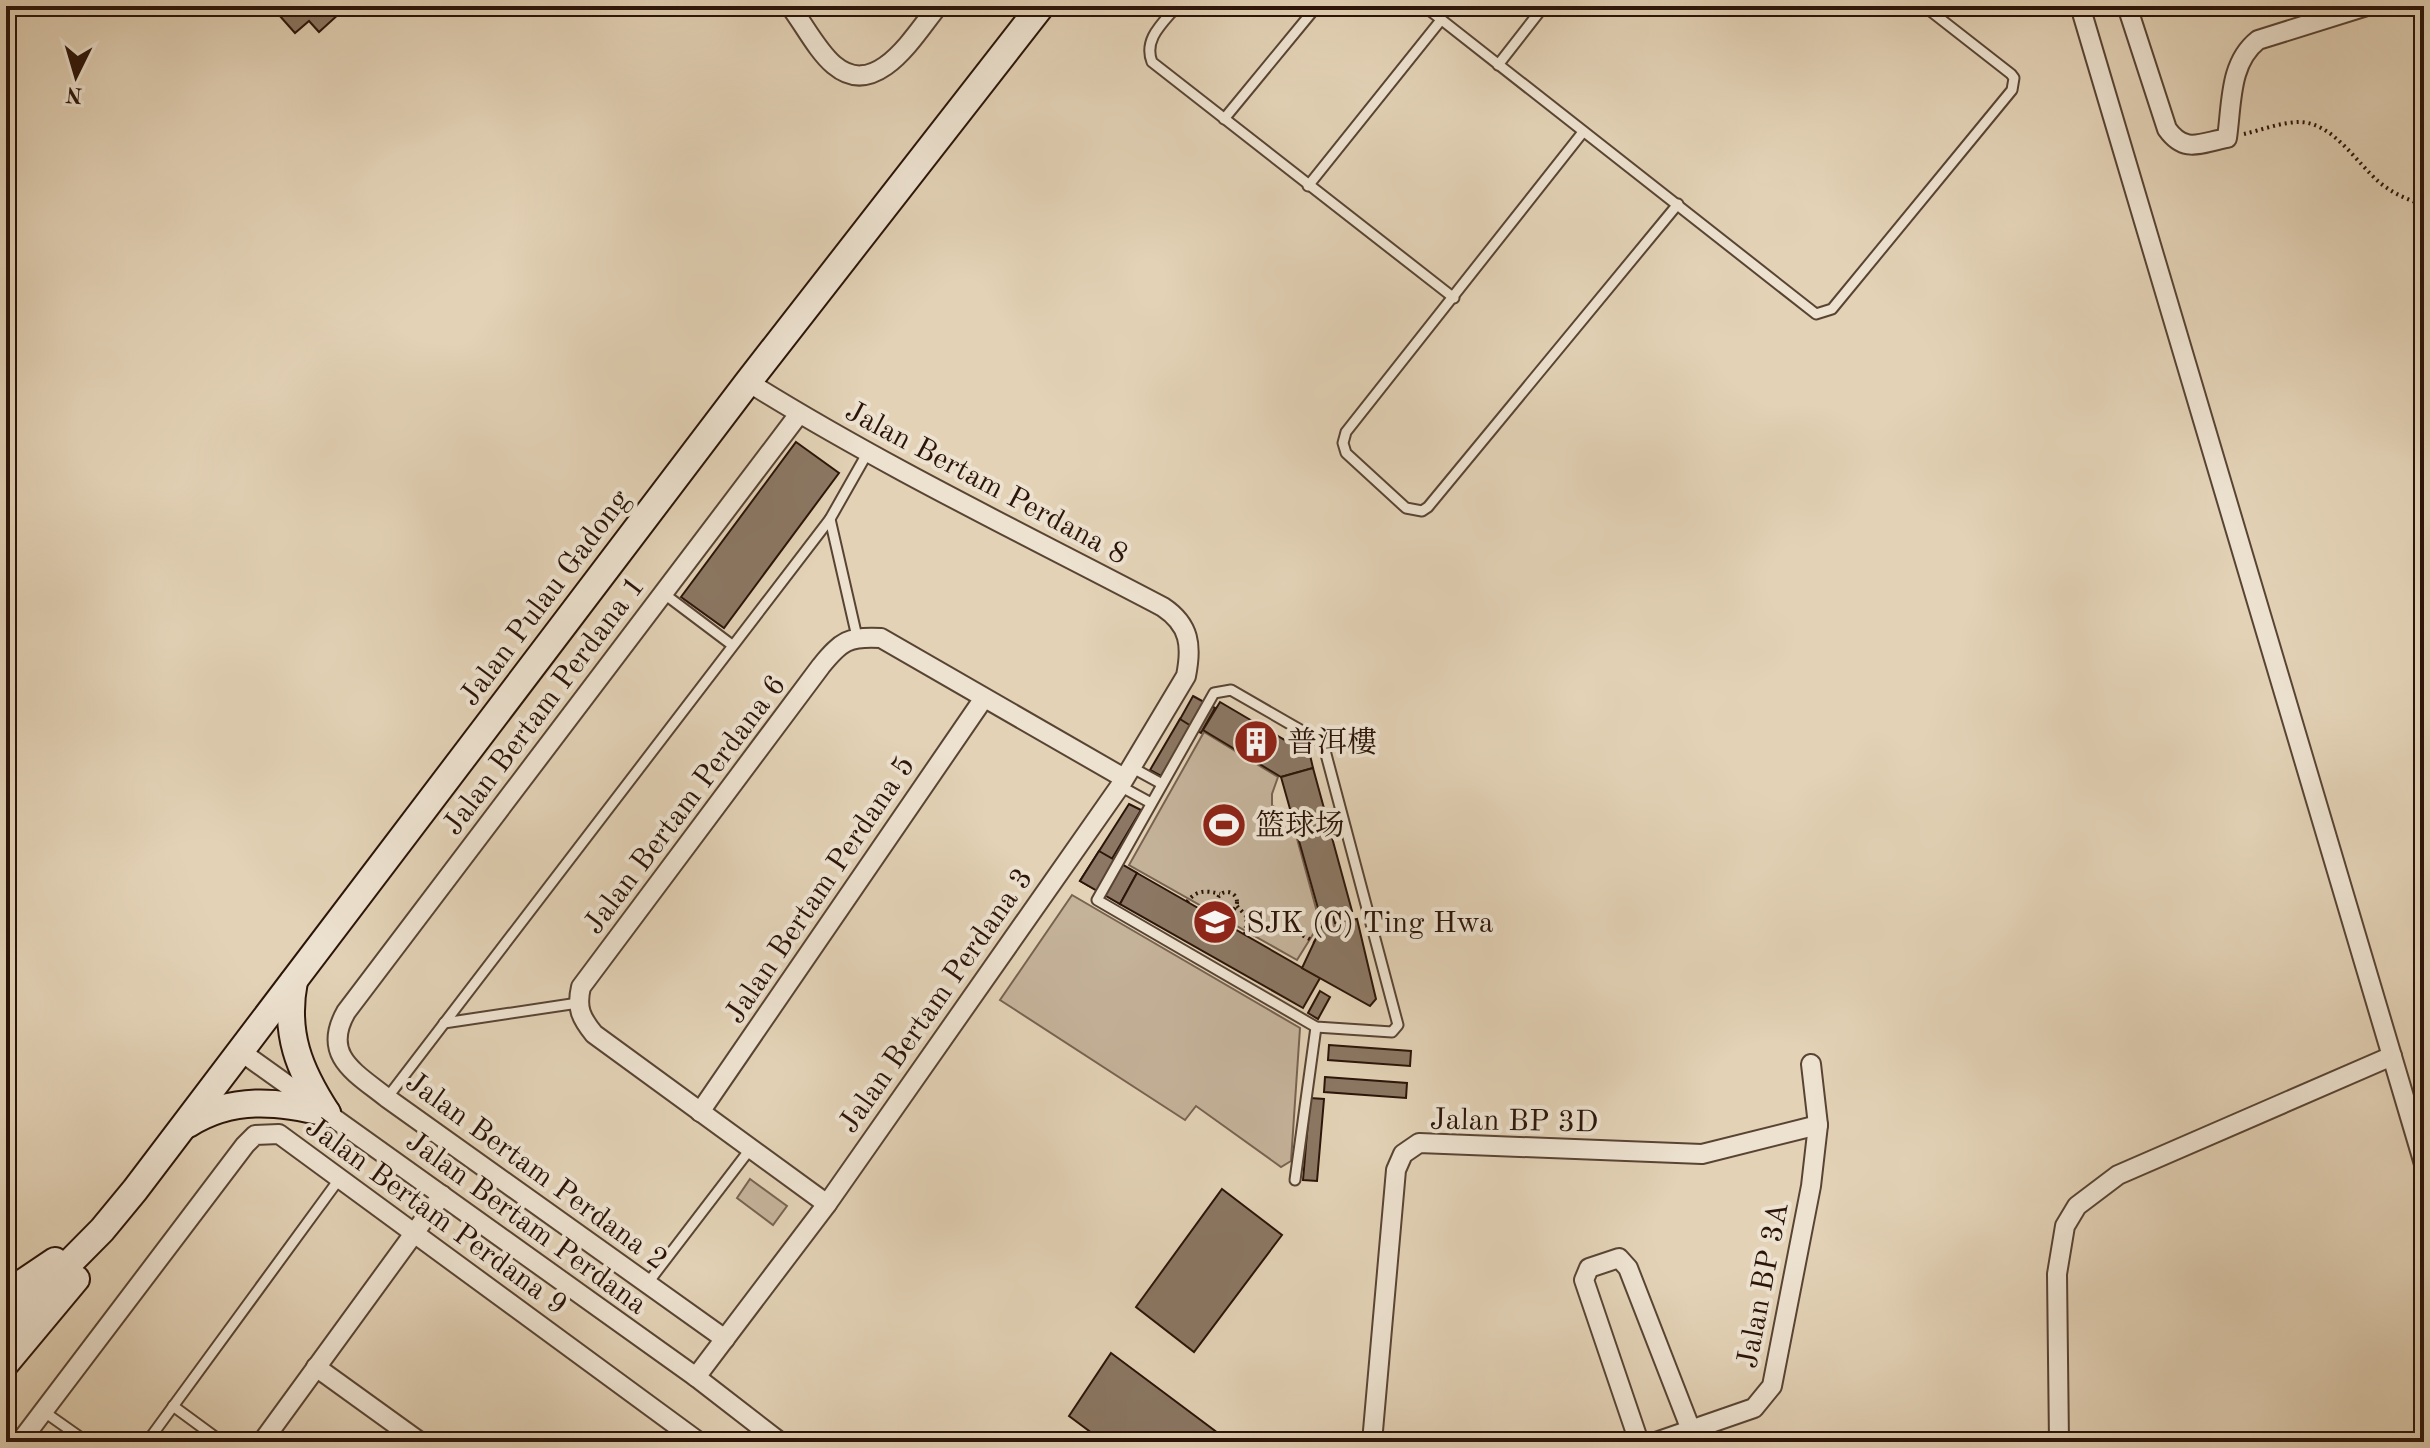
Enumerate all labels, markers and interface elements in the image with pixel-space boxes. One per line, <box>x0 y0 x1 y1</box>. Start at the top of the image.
north arrow <box>36 36 116 116</box>
text: N <box>65 82 84 106</box>
street label: Jalan Bertam Perdana 8 <box>840 397 1132 571</box>
street label: Jalan Pulau Gadong <box>455 485 636 712</box>
street label: Jalan Bertam Perdana 1 <box>438 571 651 841</box>
street label: Jalan Bertam Perdana 6 <box>579 670 792 940</box>
building icon: 普洱樓 <box>1232 718 1280 766</box>
place label: 普洱樓 <box>1287 726 1377 759</box>
street label: Jalan Bertam Perdana 5 <box>720 751 921 1029</box>
sports icon: 篮球场 <box>1200 801 1248 849</box>
place label: 篮球场 <box>1255 809 1345 842</box>
street label: Jalan Bertam Perdana 3 <box>834 863 1039 1139</box>
school or university icon: SJK (C) Ting Hwa <box>1191 898 1239 946</box>
place label: SJK (C) Ting Hwa <box>1246 909 1494 939</box>
street label: Jalan Bertam Perdana 2 <box>399 1063 675 1277</box>
street label: Jalan BP 3D <box>1429 1106 1599 1138</box>
street label: Jalan Bertam Perdana 9 <box>300 1112 572 1321</box>
street label: Jalan Bertam Perdana <box>399 1122 655 1322</box>
street label: Jalan BP 3A <box>1733 1200 1795 1371</box>

